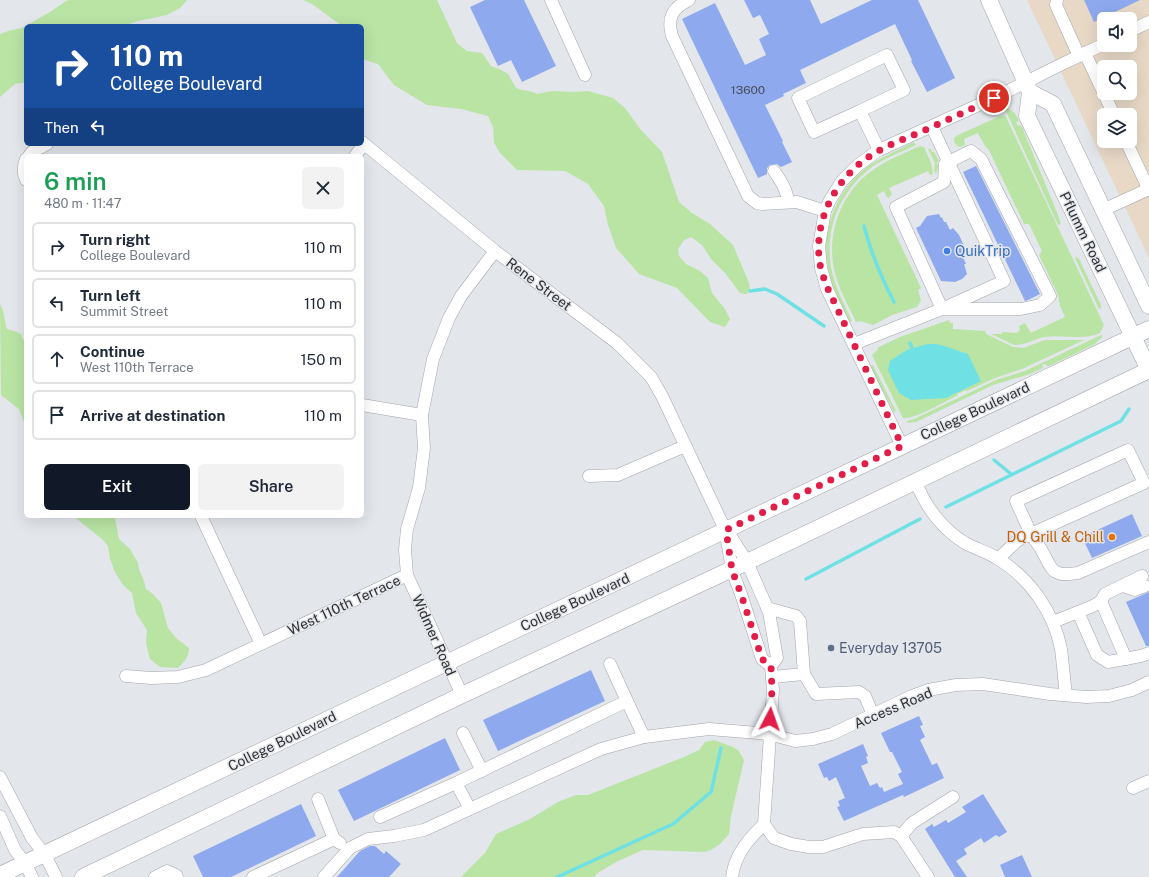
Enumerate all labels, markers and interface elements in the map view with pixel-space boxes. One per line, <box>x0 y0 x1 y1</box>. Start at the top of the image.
map controls <box>1097 12 1137 148</box>
button: sound <box>1097 12 1137 52</box>
text: 110 m <box>110 39 183 72</box>
icon: right <box>44 40 96 92</box>
button: search <box>1097 60 1137 100</box>
text: College Boulevard <box>110 73 263 94</box>
pin <box>977 81 1011 115</box>
house number: 13600 <box>731 83 765 97</box>
icon: arrive <box>983 87 1005 109</box>
button: layers <box>1097 108 1137 148</box>
icon: left <box>87 116 109 138</box>
text: Then <box>44 119 79 136</box>
text: 6 min <box>44 167 107 195</box>
button: close <box>302 167 344 209</box>
street label: Pflumm Road <box>1057 189 1109 275</box>
text: 480 m · 11:47 <box>44 196 121 211</box>
text: Turn right <box>80 231 150 248</box>
icon: right <box>46 236 68 258</box>
text: 110 m <box>304 239 342 256</box>
place label: QuikTrip <box>955 243 1010 259</box>
marker: QuikTrip <box>942 246 952 256</box>
text: College Boulevard <box>80 248 190 263</box>
street label: Rene Street <box>503 254 575 314</box>
text: Turn left <box>80 287 141 304</box>
icon: left <box>46 292 68 314</box>
text: 110 m <box>304 295 342 312</box>
text: Summit Street <box>80 304 168 319</box>
text: Continue <box>80 343 145 360</box>
icon: ahead <box>46 348 68 370</box>
text: 150 m <box>300 351 342 368</box>
text: West 110th Terrace <box>80 360 194 375</box>
street label: College Boulevard <box>918 379 1032 443</box>
icon: arrive <box>46 404 68 426</box>
text: Arrive at destination <box>80 407 225 424</box>
text: 110 m <box>304 407 342 424</box>
button: Exit <box>44 464 190 510</box>
button: Share <box>198 464 344 510</box>
place label: DQ Grill & Chill <box>1007 529 1104 545</box>
marker: DQ Grill & Chill <box>1107 532 1117 542</box>
street label: College Boulevard <box>518 570 632 634</box>
street label: West 110th Terrace <box>285 572 403 638</box>
street label: Widmer Road <box>409 592 459 678</box>
place label: Everyday 13705 <box>839 640 942 656</box>
marker: Everyday 13705 <box>826 643 836 653</box>
street label: Access Road <box>851 684 935 732</box>
position arrow <box>749 698 791 740</box>
street label: College Boulevard <box>225 708 339 774</box>

